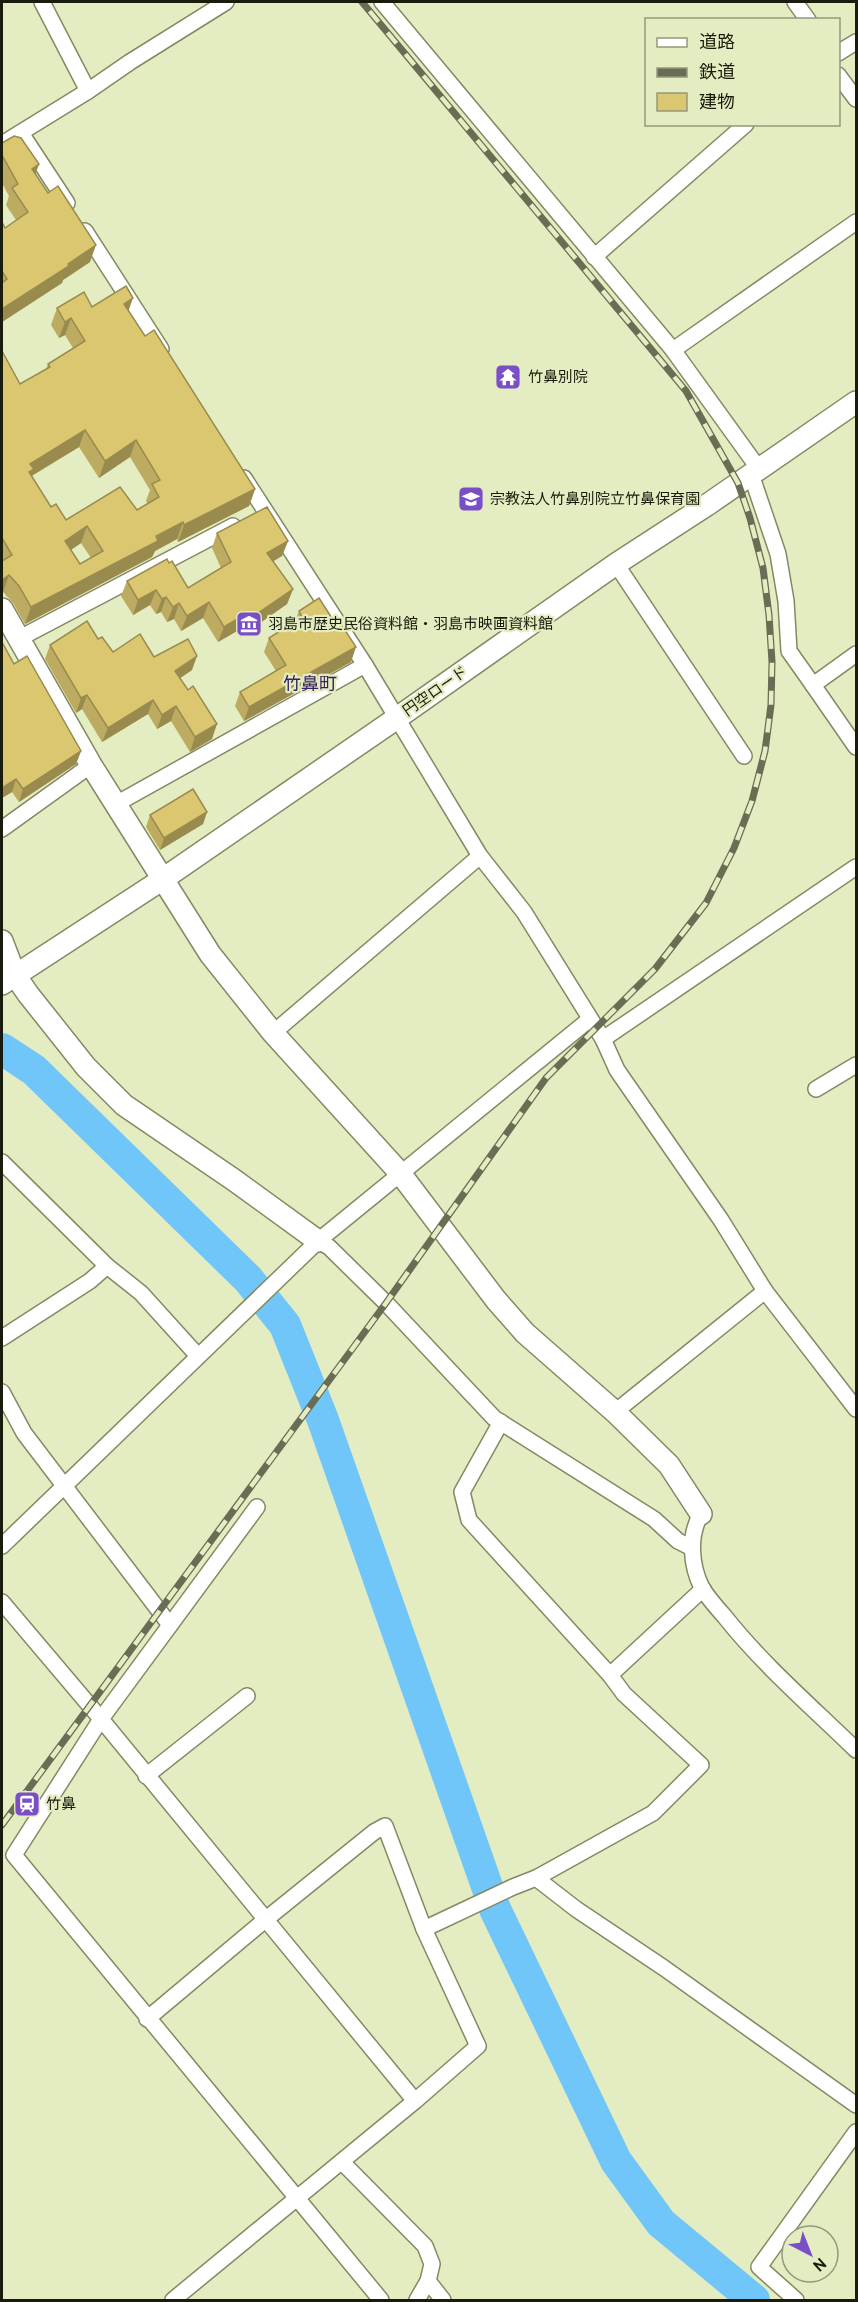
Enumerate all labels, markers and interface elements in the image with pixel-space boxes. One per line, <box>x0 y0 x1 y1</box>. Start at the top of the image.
legend <box>645 18 840 126</box>
text: 道路 <box>699 32 735 55</box>
text: 鉄道 <box>699 62 735 85</box>
text: 建物 <box>699 92 735 115</box>
temple icon: 竹鼻別院 <box>493 362 523 392</box>
place label: 竹鼻別院 <box>528 369 588 388</box>
school or university icon: 宗教法人竹鼻別院立竹鼻保育園 <box>456 484 486 514</box>
place label: 宗教法人竹鼻別院立竹鼻保育園 <box>490 491 700 510</box>
museum icon: 羽島市歴史民俗資料館・羽島市映画資料館 <box>234 609 264 639</box>
place label: 羽島市歴史民俗資料館・羽島市映画資料館 <box>268 615 553 635</box>
street label: 円空ロード <box>400 663 472 722</box>
district label: 竹鼻町 <box>283 674 337 697</box>
station icon: 竹鼻 <box>12 1789 42 1819</box>
place label: 竹鼻 <box>46 1796 76 1815</box>
north arrow <box>780 2224 840 2284</box>
text: N <box>808 2252 830 2275</box>

